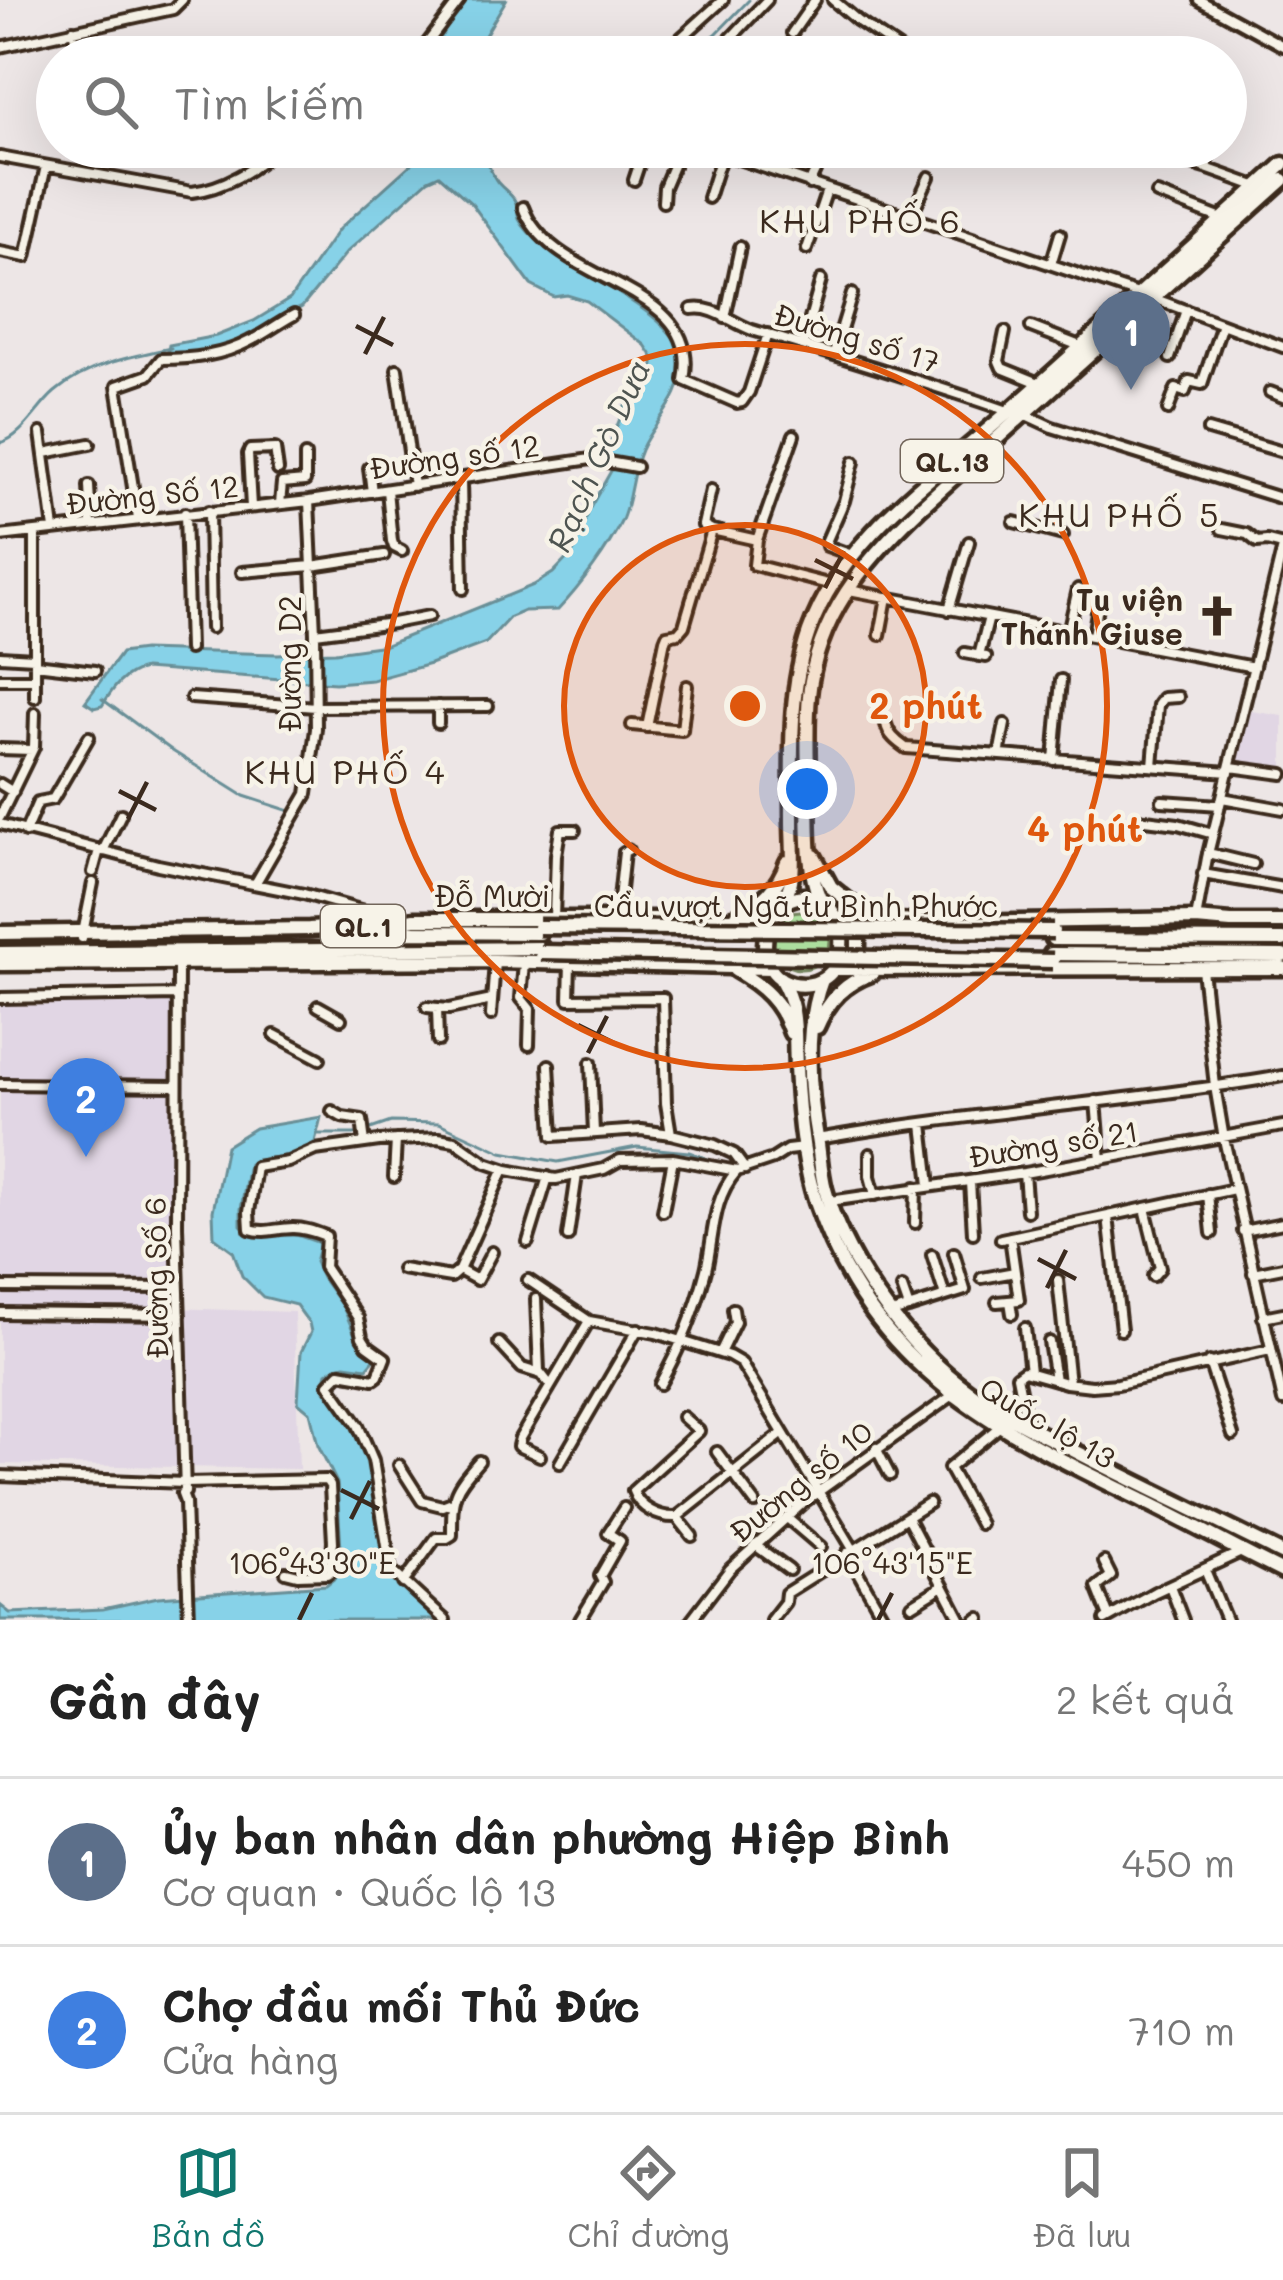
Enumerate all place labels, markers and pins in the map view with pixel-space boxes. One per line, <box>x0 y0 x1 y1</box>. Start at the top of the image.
pin: 1 <box>1092 291 1170 390</box>
place label: Tu viện Thánh Giuse <box>1001 579 1183 653</box>
church icon: Tu viện Thánh Giuse <box>1194 593 1240 639</box>
centre of rings <box>724 685 766 727</box>
pin: 2 <box>47 1058 125 1157</box>

